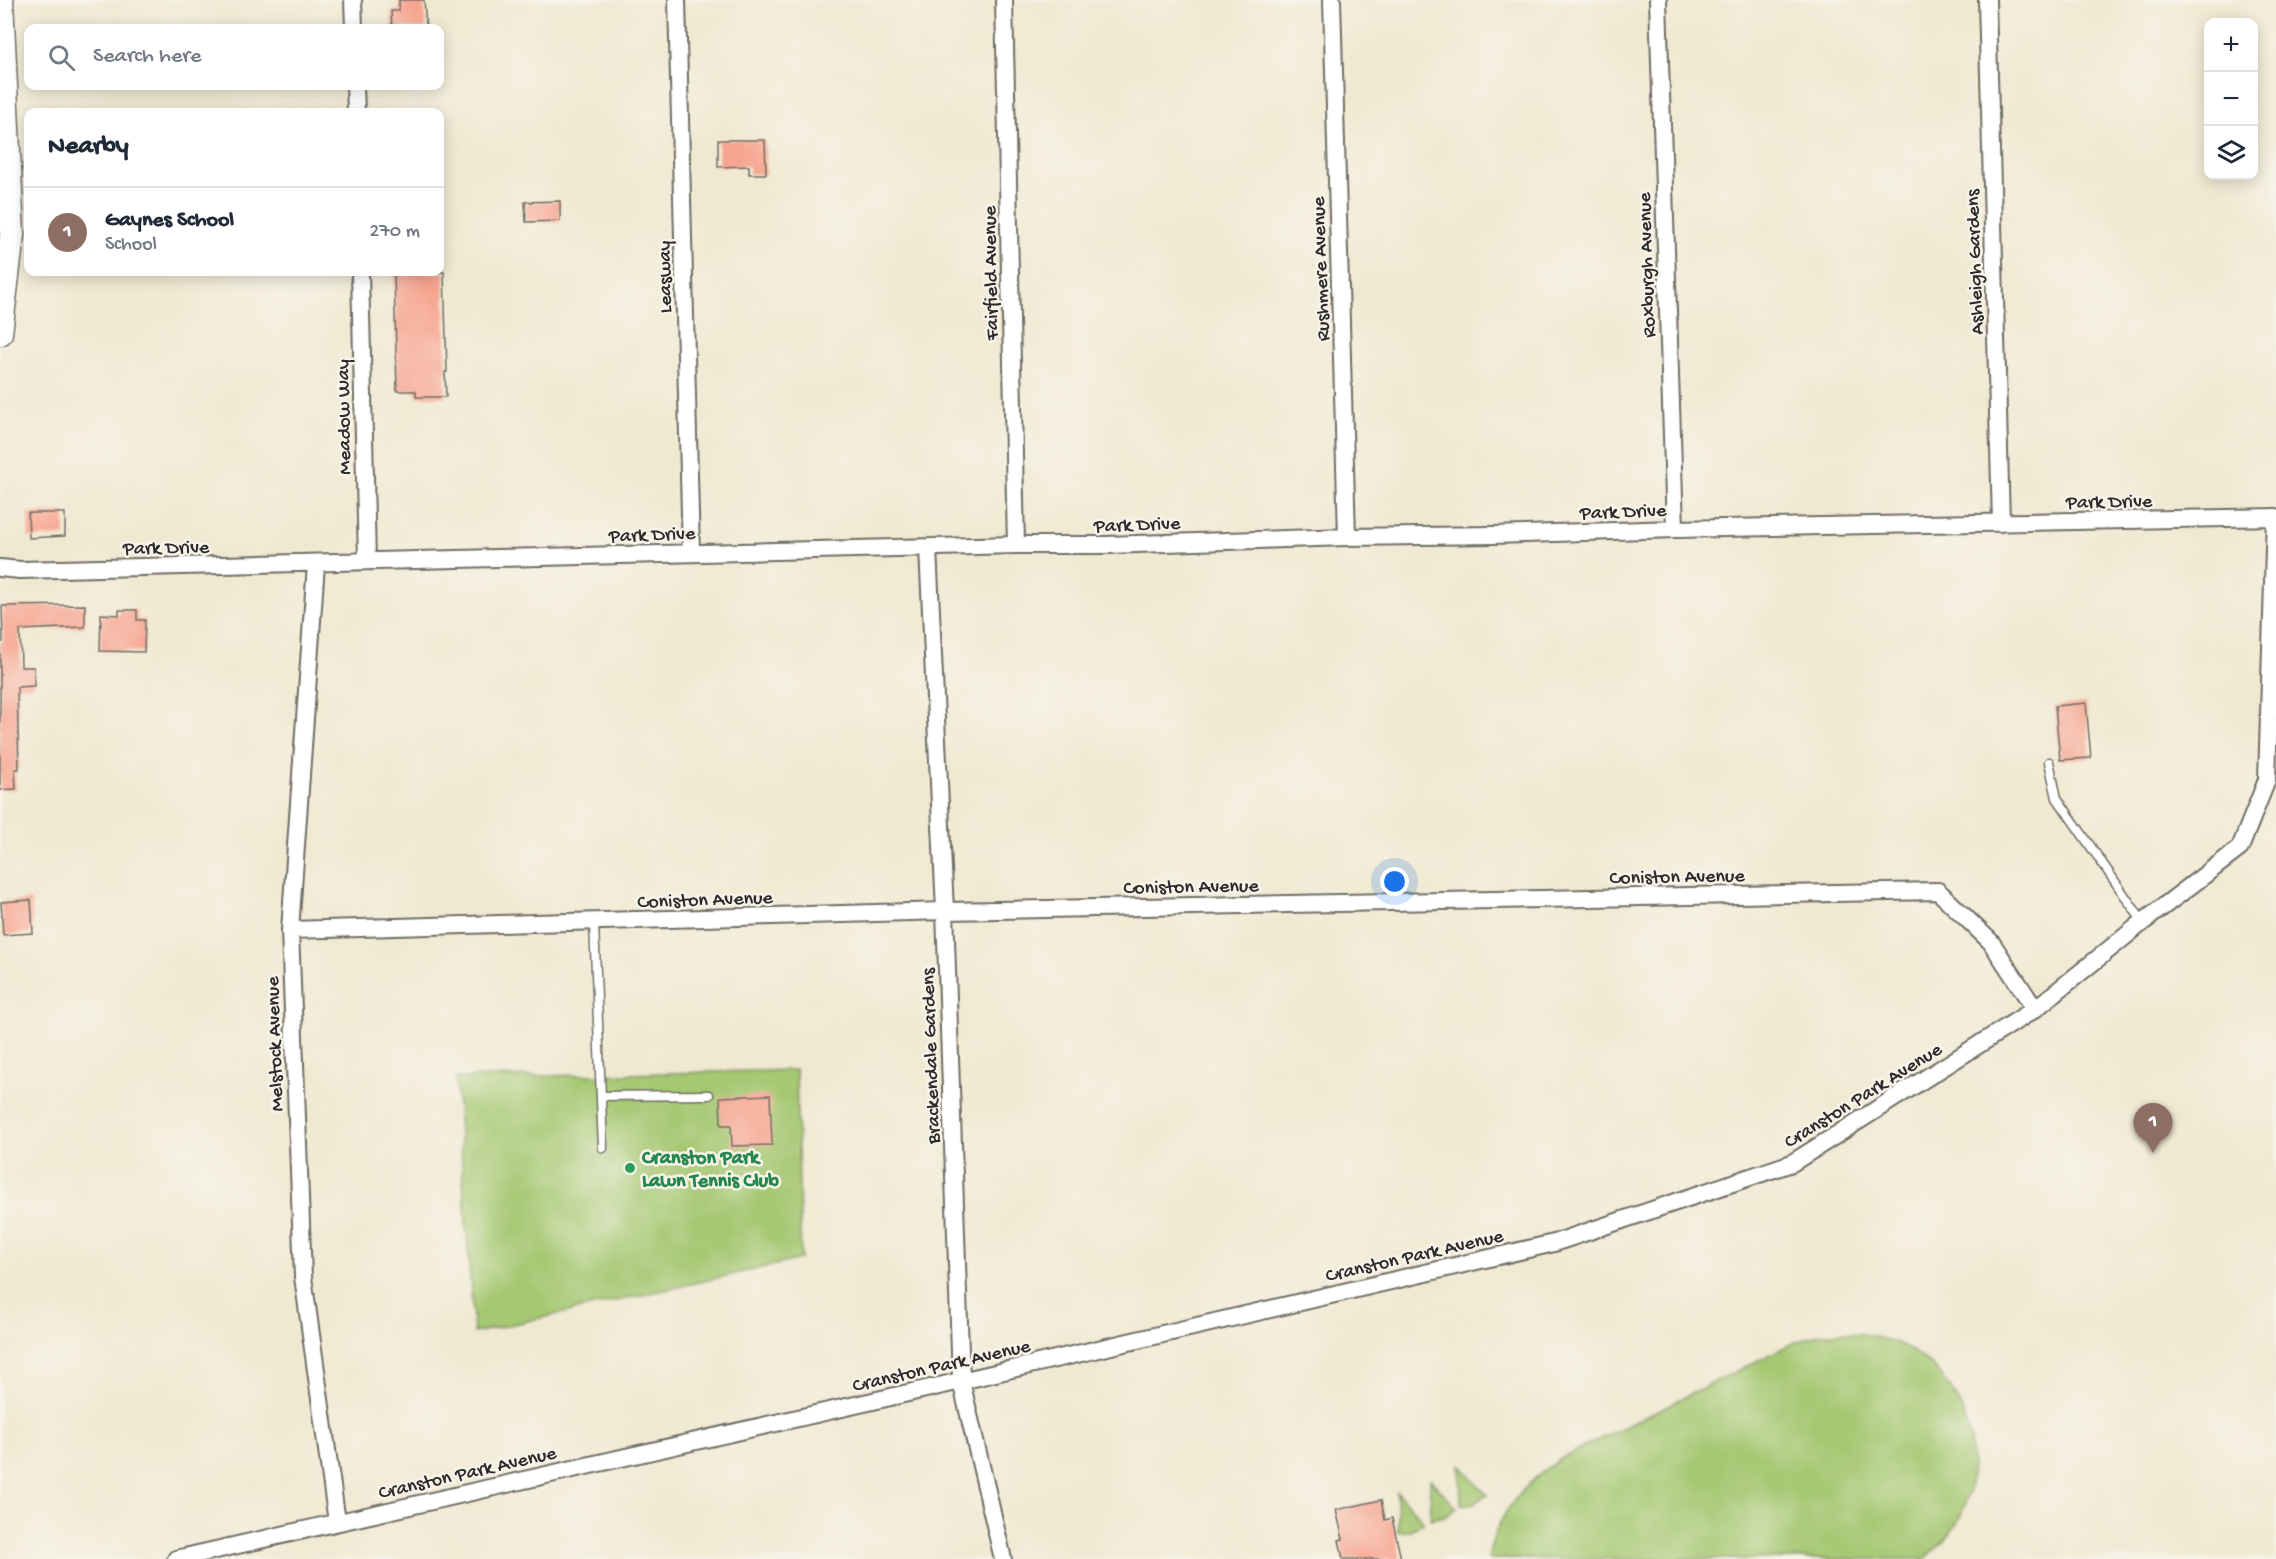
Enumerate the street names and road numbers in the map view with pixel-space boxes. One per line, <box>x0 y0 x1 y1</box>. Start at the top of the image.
street label: Ashleigh Gardens <box>1962 188 1991 335</box>
street label: Roxburgh Avenue <box>1634 191 1663 338</box>
street label: Rushmere Avenue <box>1308 195 1337 342</box>
street label: Fairfield Avenue <box>980 205 1005 341</box>
street label: Leasway <box>654 240 679 313</box>
street label: Meadow Way <box>333 359 358 475</box>
street label: Park Drive <box>2065 491 2153 516</box>
street label: Park Drive <box>1579 500 1667 527</box>
street label: Park Drive <box>1093 513 1181 540</box>
street label: Park Drive <box>608 523 696 550</box>
street label: Park Drive <box>122 537 210 562</box>
street label: Coniston Avenue <box>1609 866 1746 891</box>
street label: Coniston Avenue <box>1123 876 1260 901</box>
street label: Coniston Avenue <box>637 888 774 915</box>
street label: Brackendale Gardens <box>918 967 947 1145</box>
street label: Melstock Avenue <box>263 975 290 1112</box>
street label: Cranston Park Avenue <box>1781 1039 1948 1155</box>
street label: Cranston Park Avenue <box>1324 1226 1507 1289</box>
street label: Cranston Park Avenue <box>851 1336 1034 1399</box>
street label: Cranston Park Avenue <box>377 1443 560 1506</box>

